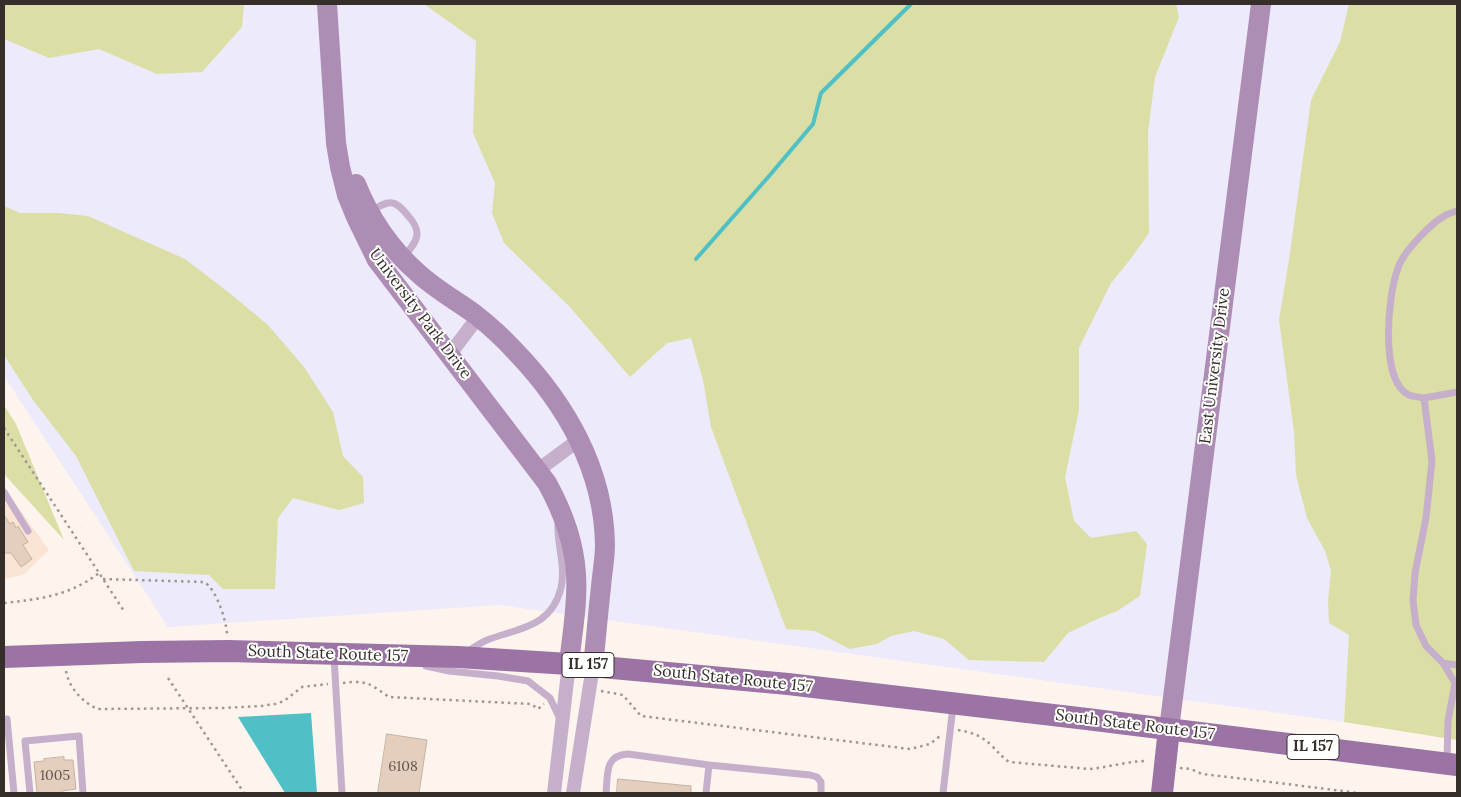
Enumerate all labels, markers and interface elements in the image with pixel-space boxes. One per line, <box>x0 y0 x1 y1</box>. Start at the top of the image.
street label: University Park Drive <box>365 245 475 383</box>
street label: East University Drive <box>1196 287 1234 445</box>
street label: South State Route 157 <box>248 642 408 666</box>
road number: IL 157 <box>562 652 614 678</box>
street label: South State Route 157 <box>652 661 814 697</box>
street label: South State Route 157 <box>1054 706 1216 744</box>
road number: IL 157 <box>1287 734 1339 760</box>
house number: 6108 <box>388 759 418 775</box>
house number: 1005 <box>40 768 70 784</box>

